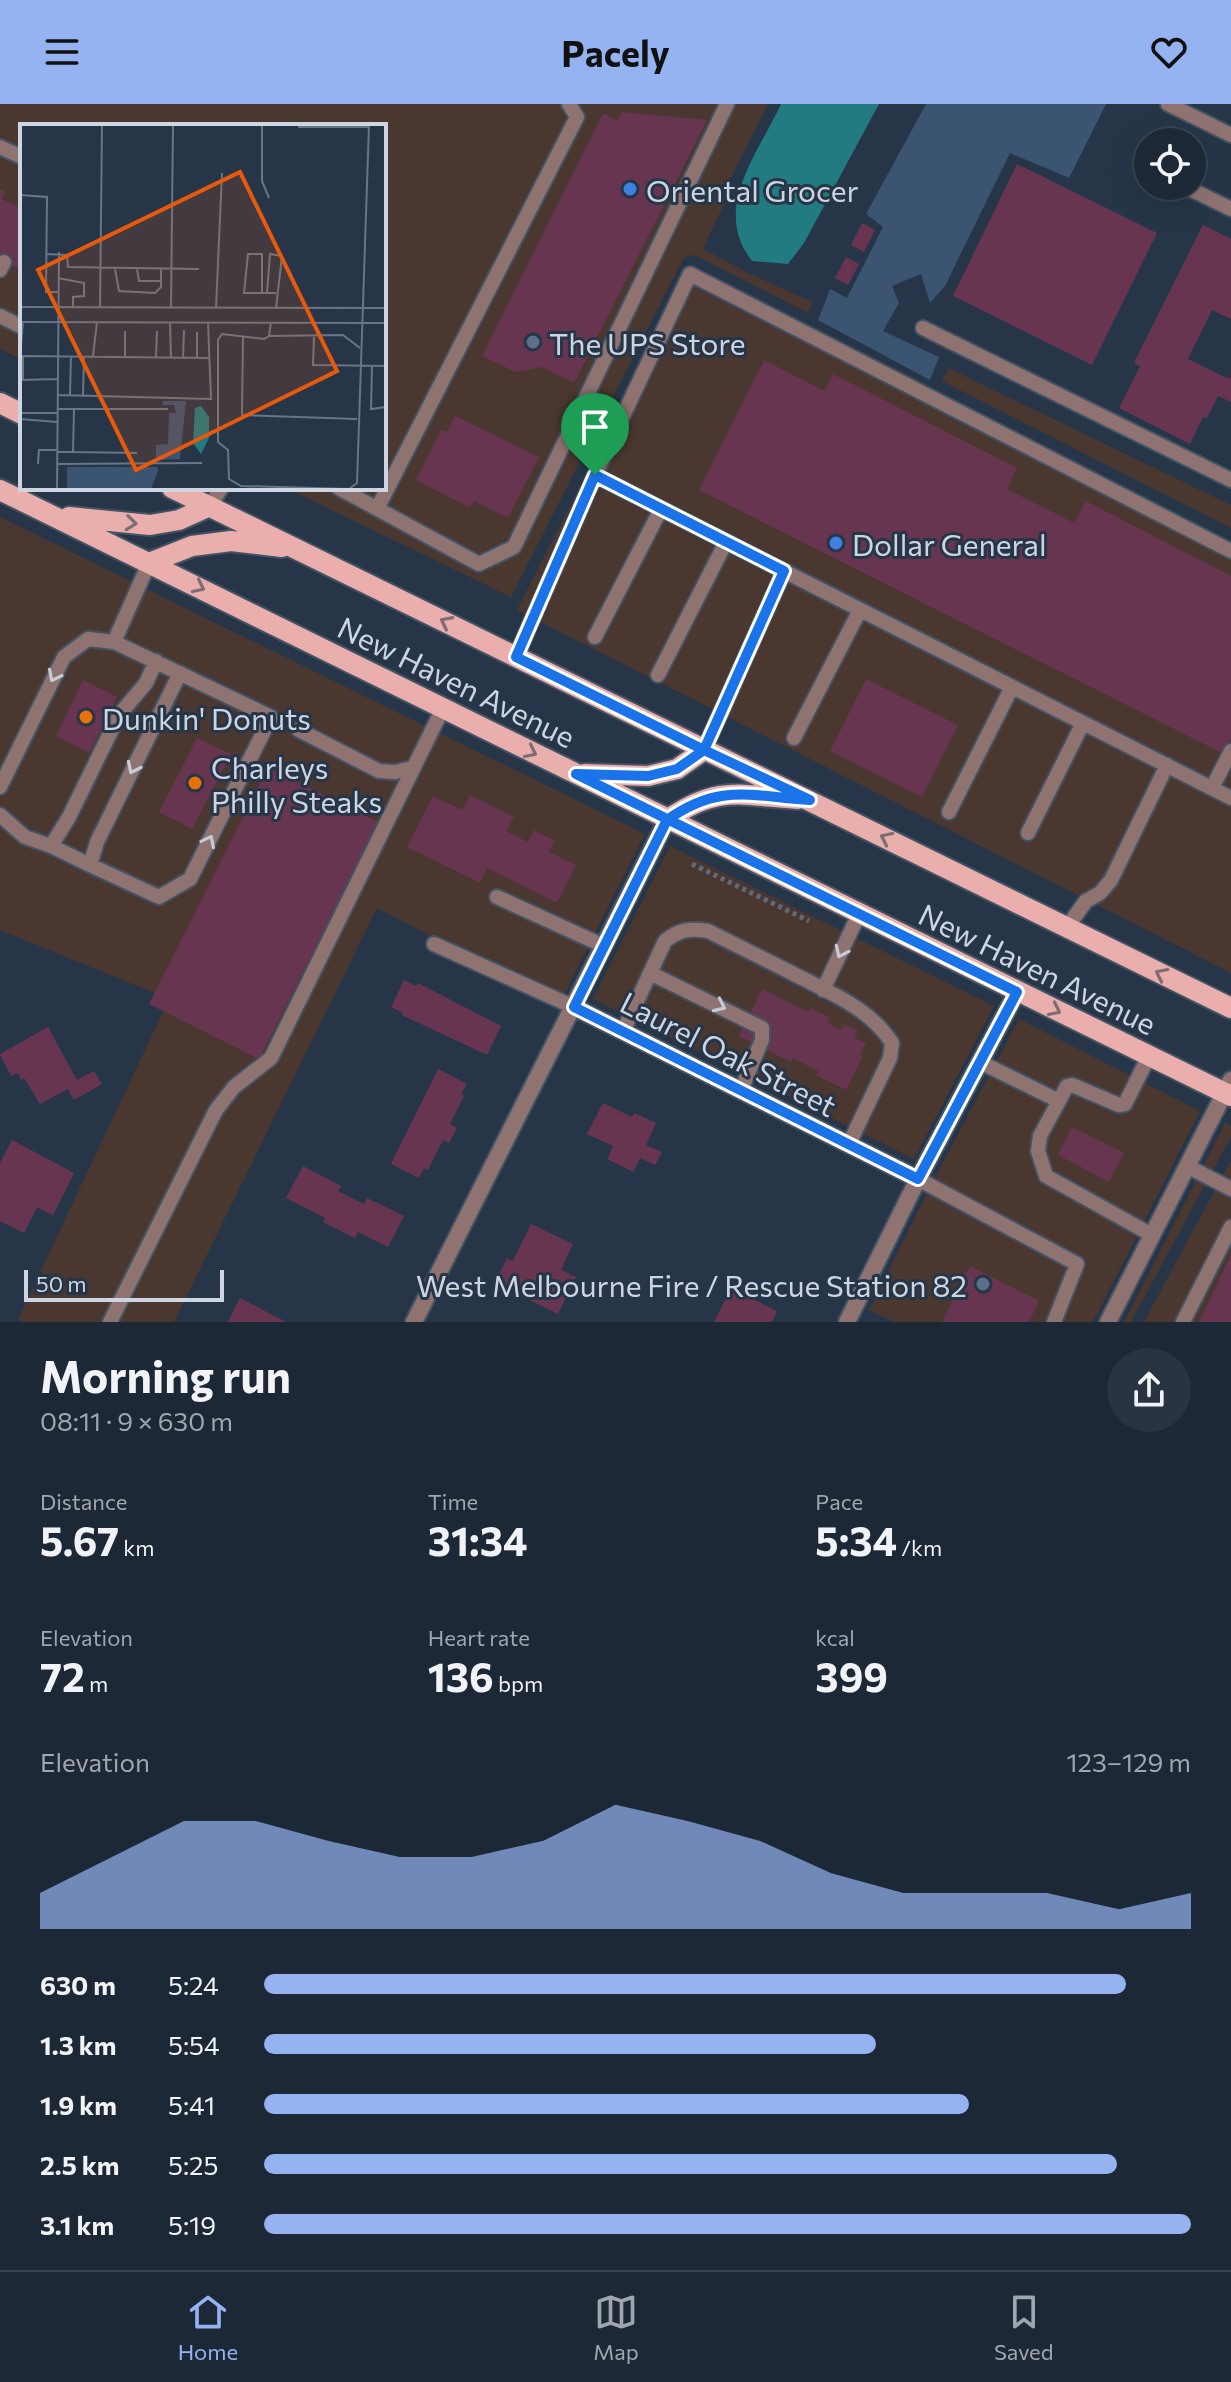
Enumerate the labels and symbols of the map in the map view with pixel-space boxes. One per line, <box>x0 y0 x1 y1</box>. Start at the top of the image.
inset map <box>20 124 386 490</box>
place label: Oriental Grocer <box>646 171 859 208</box>
marker: Oriental Grocer <box>621 180 639 198</box>
place label: The UPS Store <box>549 324 746 361</box>
marker: The UPS Store <box>524 333 542 351</box>
pin <box>561 393 629 475</box>
one-way arrow <box>125 515 138 532</box>
place label: Dollar General <box>852 525 1047 562</box>
marker: Dollar General <box>827 534 845 552</box>
one-way arrow <box>190 577 205 593</box>
street label: New Haven Avenue <box>332 608 582 754</box>
one-way arrow <box>440 616 455 632</box>
one-way arrow <box>49 668 64 683</box>
place label: Dunkin' Donuts <box>102 699 311 736</box>
marker: Dunkin' Donuts <box>77 708 95 726</box>
one-way arrow <box>523 742 538 758</box>
place label: Charleys Philly Steaks <box>211 748 382 819</box>
one-way arrow <box>127 760 143 775</box>
marker: Charleys Philly Steaks <box>186 774 204 792</box>
one-way arrow <box>879 832 894 847</box>
one-way arrow <box>199 835 215 850</box>
street label: New Haven Avenue <box>913 895 1163 1041</box>
one-way arrow <box>835 943 851 958</box>
one-way arrow <box>1155 967 1169 983</box>
street label: Laurel Oak Street <box>615 983 843 1123</box>
one-way arrow <box>712 996 727 1012</box>
one-way arrow <box>1046 1000 1061 1016</box>
scale bar <box>24 1266 224 1302</box>
place label: West Melbourne Fire / Rescue Station 82 <box>416 1266 967 1303</box>
marker: West Melbourne Fire / Rescue Station 82 <box>974 1275 992 1293</box>

